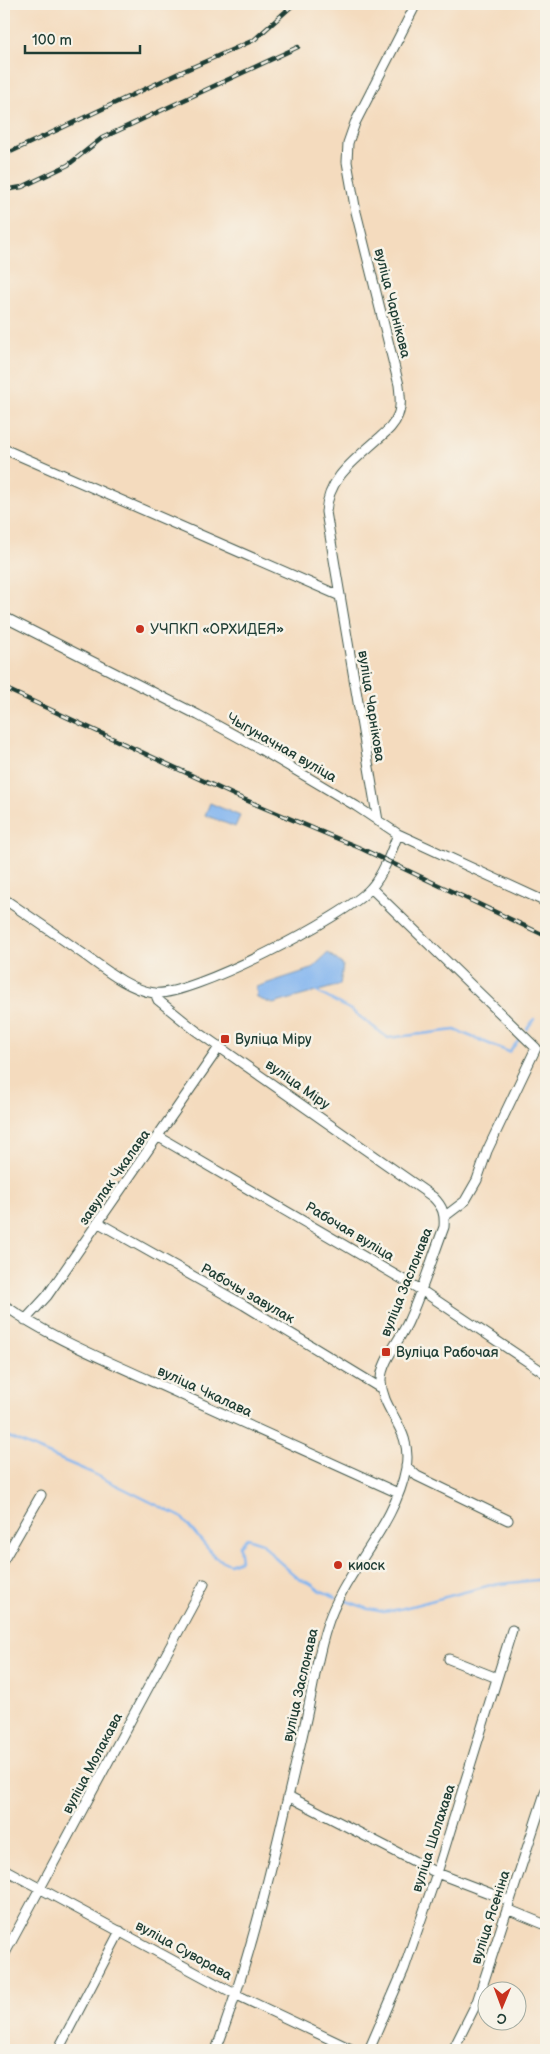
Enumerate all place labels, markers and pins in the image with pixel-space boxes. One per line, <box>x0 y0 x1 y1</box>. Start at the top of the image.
place label: УЧПКП «ОРХИДЕЯ» <box>150 621 284 638</box>
marker: УЧПКП «ОРХИДЕЯ» <box>134 623 146 635</box>
place label: Вуліца Міру <box>235 1031 312 1048</box>
marker: Вуліца Міру <box>219 1033 231 1045</box>
place label: Вуліца Рабочая <box>396 1344 499 1361</box>
marker: Вуліца Рабочая <box>380 1346 392 1358</box>
place label: киоск <box>348 1557 385 1574</box>
marker: киоск <box>332 1559 344 1571</box>

